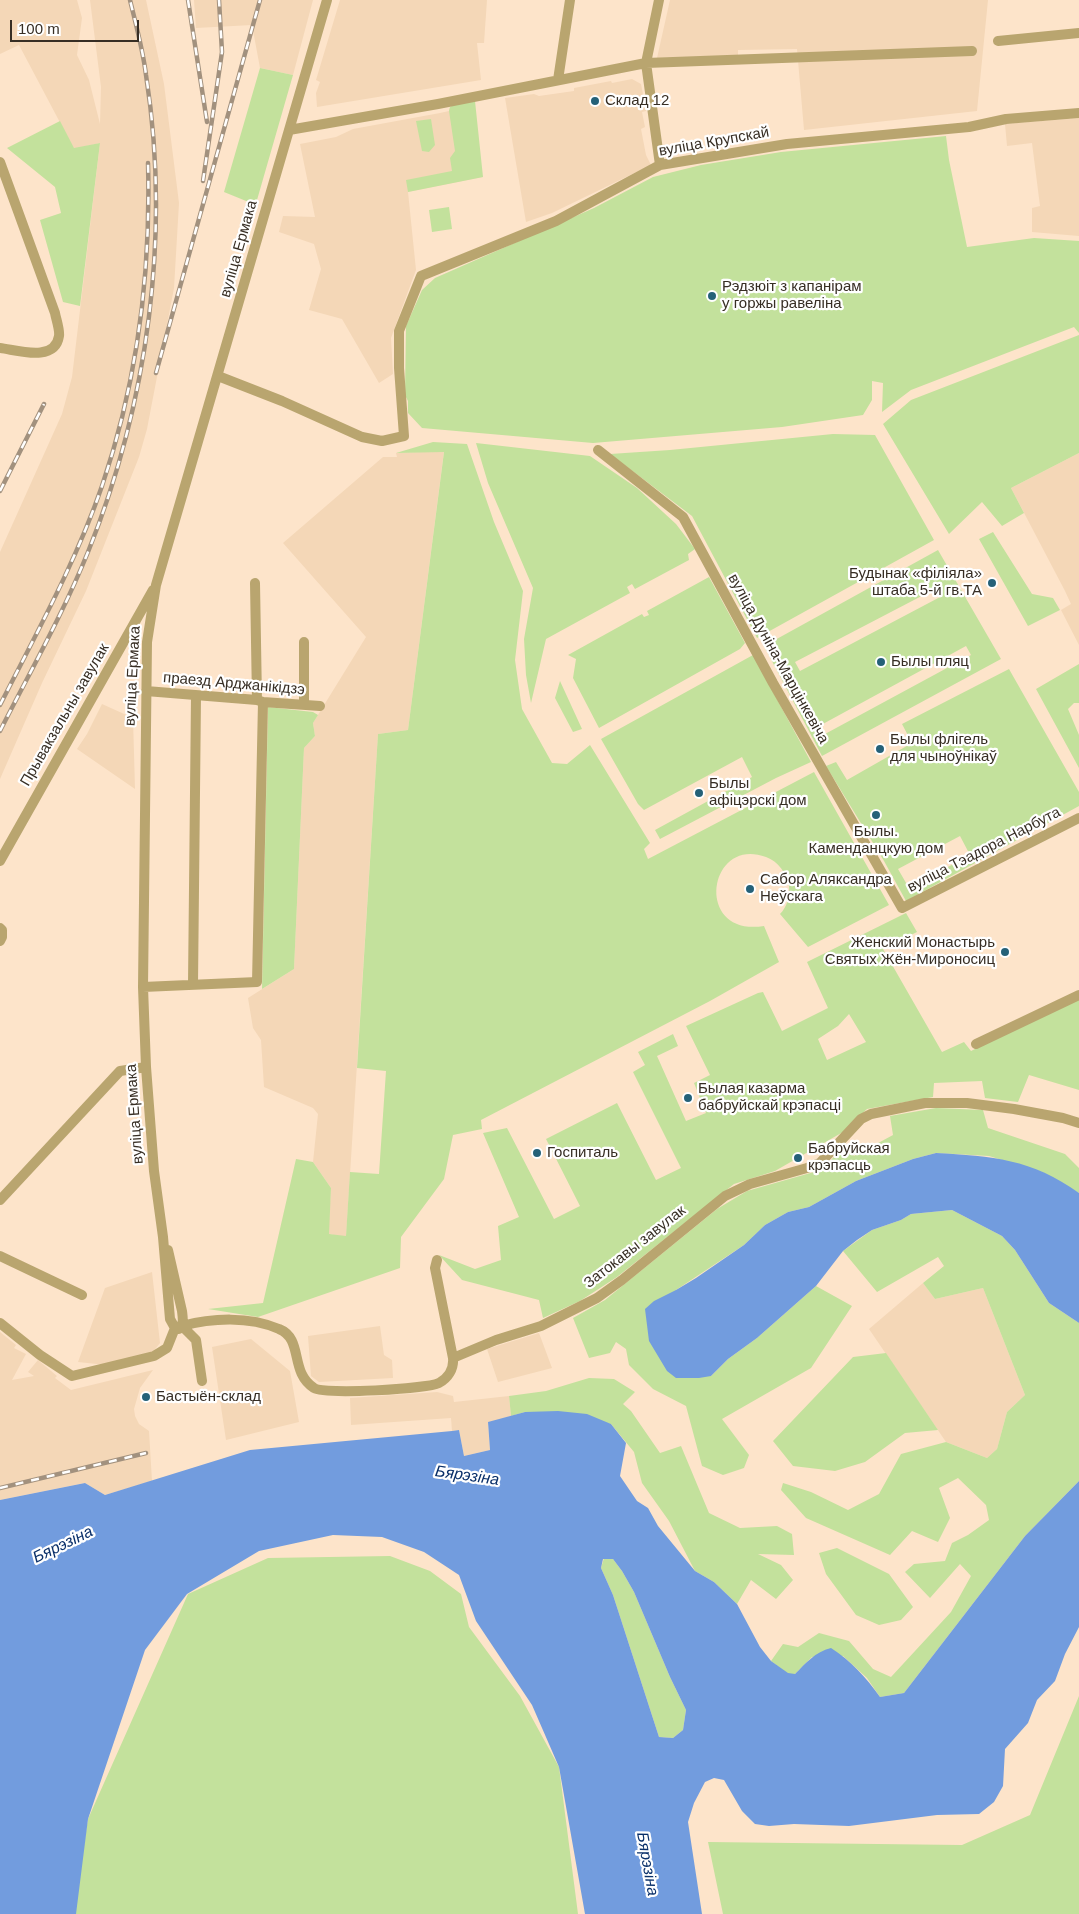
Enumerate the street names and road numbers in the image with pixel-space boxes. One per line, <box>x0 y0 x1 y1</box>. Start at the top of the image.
street label: вуліца Крупскай <box>657 123 771 161</box>
street label: вуліца Ермака <box>217 198 261 300</box>
street label: вуліца Дуніна-Марцінкевіча <box>724 571 832 747</box>
street label: вуліца Ермака <box>121 625 145 727</box>
street label: Прывакзальны завулак <box>17 641 113 789</box>
street label: праезд Арджанікідзэ <box>162 669 306 699</box>
street label: вуліца Тэадора Нарбута <box>904 804 1064 896</box>
street label: вуліца Ермака <box>123 1063 147 1165</box>
street label: Затокавы завулак <box>581 1202 689 1292</box>

